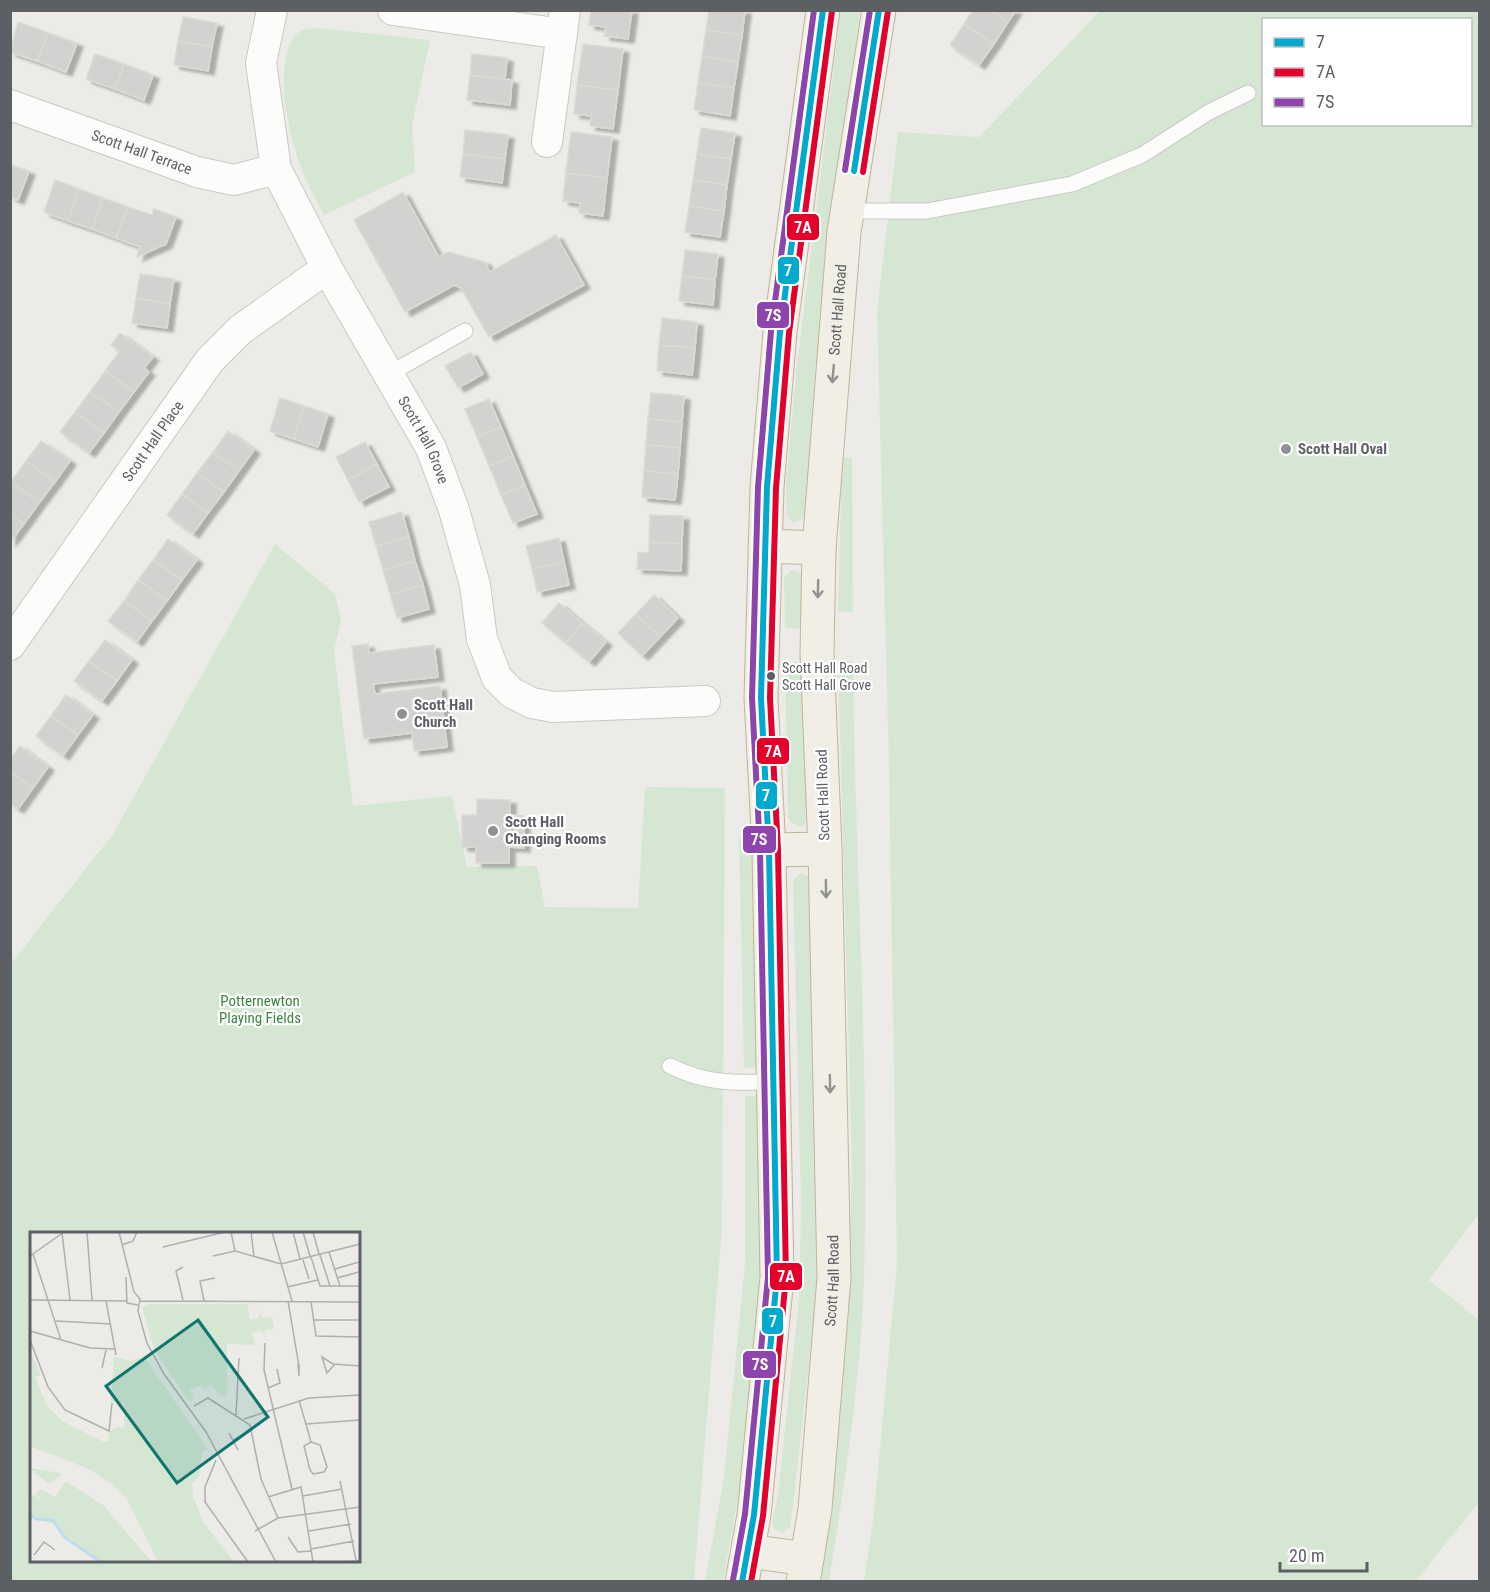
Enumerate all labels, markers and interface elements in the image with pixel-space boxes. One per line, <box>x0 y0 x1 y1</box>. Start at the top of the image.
legend <box>1262 18 1472 126</box>
text: 7 <box>1316 31 1325 52</box>
text: 7A <box>1316 61 1336 82</box>
text: 7S <box>1316 91 1334 112</box>
street label: Scott Hall Terrace <box>89 126 194 178</box>
line badge: 7A <box>786 213 820 241</box>
text: 7A <box>794 218 812 237</box>
line badge: 7 <box>777 256 800 285</box>
text: 7 <box>784 261 792 280</box>
street label: Scott Hall Road <box>825 263 850 356</box>
line badge: 7S <box>756 301 790 329</box>
text: 7S <box>765 306 782 325</box>
one-way arrow <box>827 363 838 383</box>
street label: Scott Hall Grove <box>394 393 452 486</box>
street label: Scott Hall Place <box>119 397 188 485</box>
place label: Scott Hall Oval <box>1298 440 1387 458</box>
marker: Scott Hall Oval <box>1279 442 1293 456</box>
one-way arrow <box>812 579 824 599</box>
place label: Scott Hall Road Scott Hall Grove <box>782 660 872 693</box>
marker: Scott Hall Road Scott Hall Grove <box>765 670 777 682</box>
place label: Scott Hall Church <box>414 696 473 731</box>
marker: Scott Hall Church <box>395 707 409 721</box>
line badge: 7A <box>756 737 790 765</box>
text: 7A <box>764 742 782 761</box>
street label: Scott Hall Road <box>812 749 834 841</box>
line badge: 7 <box>755 781 778 810</box>
text: 7 <box>762 786 770 805</box>
place label: Scott Hall Changing Rooms <box>505 813 606 848</box>
marker: Scott Hall Changing Rooms <box>486 824 500 838</box>
line badge: 7S <box>742 825 777 854</box>
text: 7S <box>751 830 768 849</box>
one-way arrow <box>820 878 832 898</box>
park label: Potternewton Playing Fields <box>219 992 301 1027</box>
one-way arrow <box>824 1073 835 1093</box>
inset map <box>30 1232 360 1562</box>
street label: Scott Hall Road <box>821 1235 843 1327</box>
line badge: 7A <box>769 1262 803 1291</box>
text: 7A <box>777 1267 795 1286</box>
line badge: 7 <box>761 1307 784 1335</box>
text: 7 <box>769 1312 777 1331</box>
line badge: 7S <box>742 1350 777 1379</box>
text: 7S <box>752 1355 769 1374</box>
scale bar <box>1280 1535 1367 1573</box>
text: 20 m <box>1289 1545 1324 1566</box>

